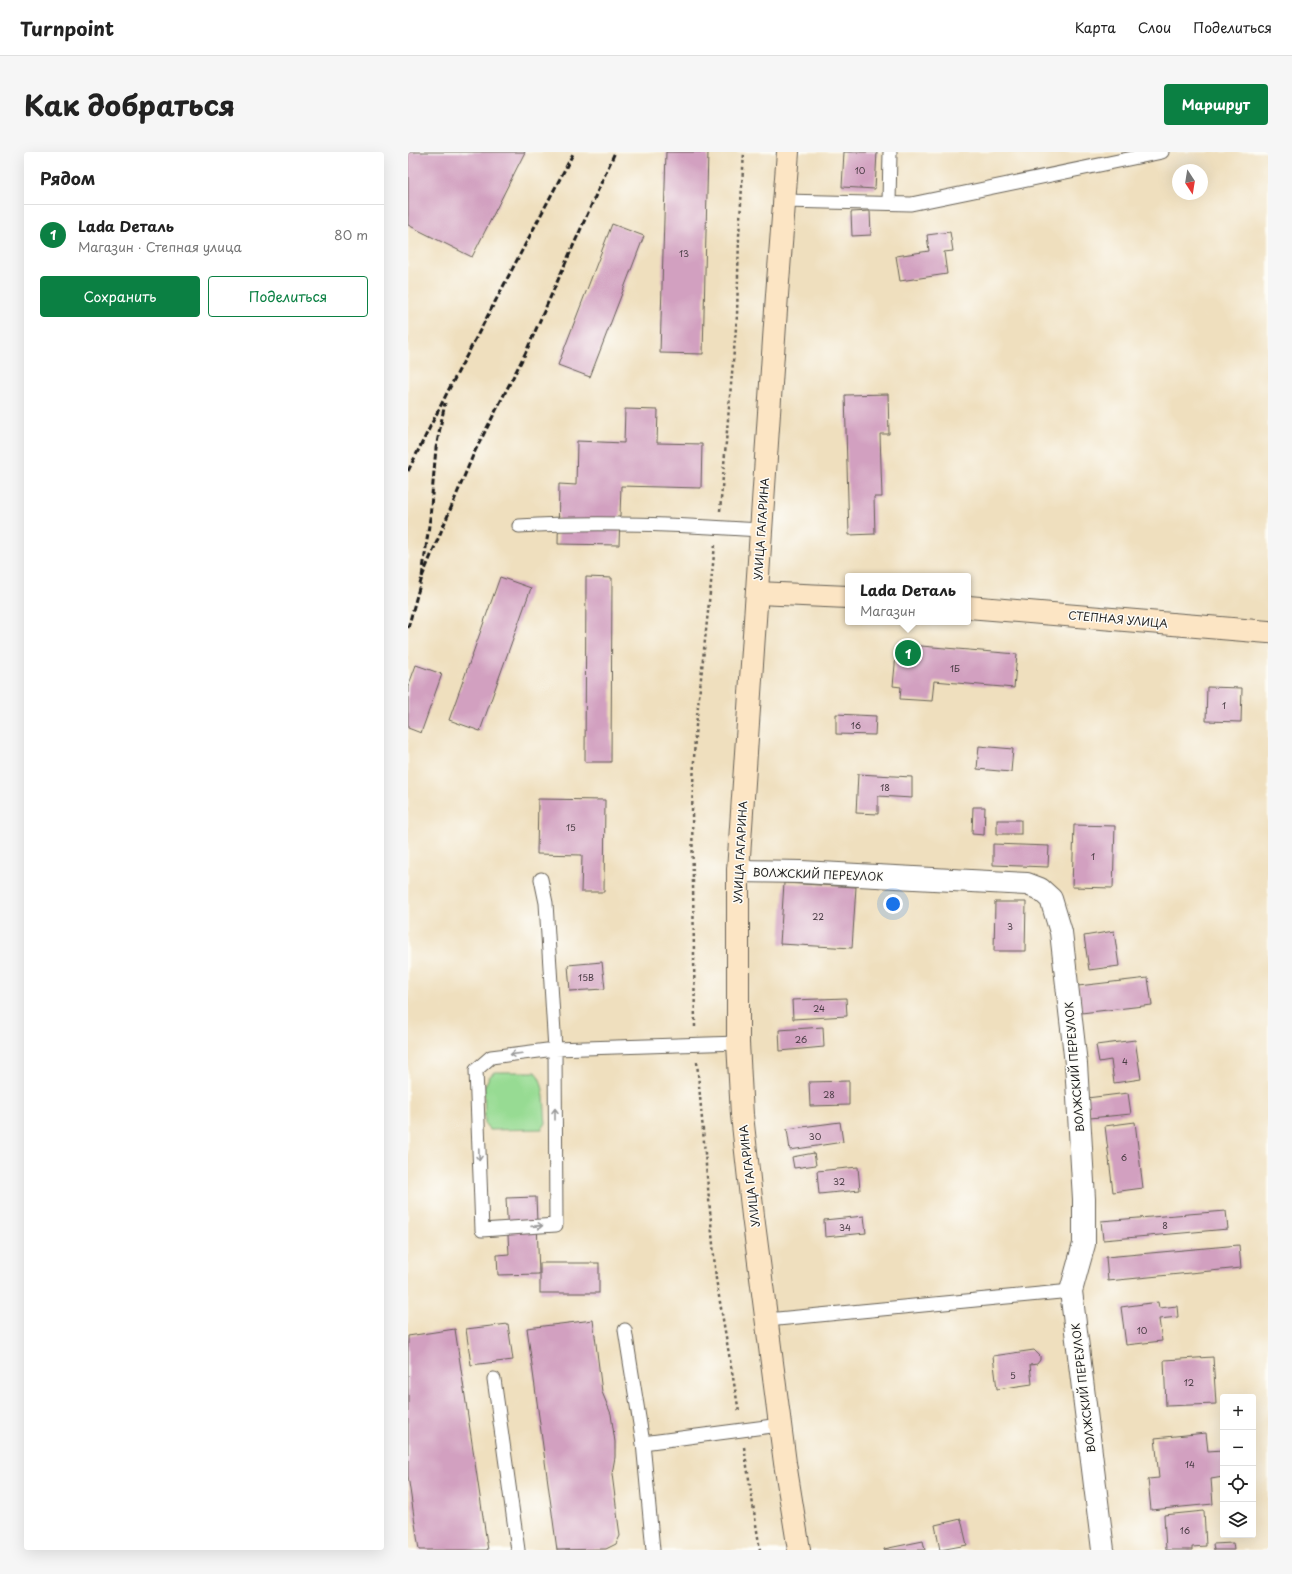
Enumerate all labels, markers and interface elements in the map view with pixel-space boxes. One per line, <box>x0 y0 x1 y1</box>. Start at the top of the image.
text: Turnpoint <box>20 14 114 42</box>
text: Карта <box>1075 17 1116 38</box>
text: Слои <box>1138 17 1171 38</box>
text: Поделиться <box>1193 17 1272 38</box>
text: Как добраться <box>24 83 235 126</box>
button: Маршрут <box>1164 84 1268 125</box>
house number: 10 <box>855 163 866 177</box>
north arrow <box>1172 164 1208 200</box>
text: Рядом <box>40 165 95 191</box>
text: Lada Dеталь <box>78 214 174 237</box>
text: 1 <box>50 225 56 244</box>
text: 80 m <box>334 225 368 244</box>
text: Магазин · Степная улица <box>78 237 242 256</box>
house number: 13 <box>679 246 689 260</box>
button: Сохранить <box>40 276 200 317</box>
button: Поделиться <box>208 276 368 317</box>
street label: УЛИЦА ГАГАРИНА <box>749 477 773 581</box>
popup <box>845 573 971 625</box>
text: Lada Dеталь <box>860 578 956 601</box>
text: Магазин <box>860 601 916 620</box>
street label: СТЕПНАЯ УЛИЦА <box>1068 606 1169 632</box>
pin: 1 <box>895 638 921 668</box>
house number: 1Б <box>950 661 960 675</box>
house number: 1 <box>1222 698 1226 712</box>
house number: 16 <box>851 718 861 732</box>
house number: 18 <box>880 780 890 794</box>
street label: УЛИЦА ГАГАРИНА <box>729 800 751 904</box>
house number: 15 <box>566 820 576 834</box>
house number: 1 <box>1091 849 1095 863</box>
street label: ВОЛЖСКИЙ ПЕРЕУЛОК <box>752 863 884 885</box>
your location <box>883 894 903 914</box>
house number: 22 <box>812 909 824 923</box>
house number: 3 <box>1007 919 1013 933</box>
house number: 15В <box>578 970 594 984</box>
house number: 24 <box>813 1001 825 1015</box>
street label: ВОЛЖСКИЙ ПЕРЕУЛОК <box>1060 1001 1088 1133</box>
house number: 26 <box>795 1032 807 1046</box>
one-way arrow <box>510 1050 523 1058</box>
house number: 4 <box>1122 1054 1128 1068</box>
house number: 28 <box>823 1087 835 1101</box>
one-way arrow <box>551 1108 559 1121</box>
street label: УЛИЦА ГАГАРИНА <box>734 1123 764 1228</box>
house number: 30 <box>809 1129 822 1143</box>
one-way arrow <box>476 1148 483 1161</box>
house number: 6 <box>1121 1150 1127 1164</box>
house number: 32 <box>833 1174 845 1188</box>
house number: 8 <box>1162 1218 1168 1232</box>
house number: 34 <box>839 1220 851 1234</box>
one-way arrow <box>530 1222 543 1230</box>
street label: ВОЛЖСКИЙ ПЕРЕУЛОК <box>1067 1322 1099 1454</box>
house number: 10 <box>1137 1323 1148 1337</box>
house number: 5 <box>1010 1368 1016 1382</box>
house number: 12 <box>1184 1375 1194 1389</box>
map controls <box>1220 1394 1256 1538</box>
button: + <box>1220 1394 1256 1430</box>
button: − <box>1220 1430 1256 1466</box>
house number: 14 <box>1185 1457 1195 1471</box>
button: locate <box>1220 1466 1256 1502</box>
button: layers <box>1220 1502 1256 1538</box>
house number: 16 <box>1180 1523 1190 1537</box>

